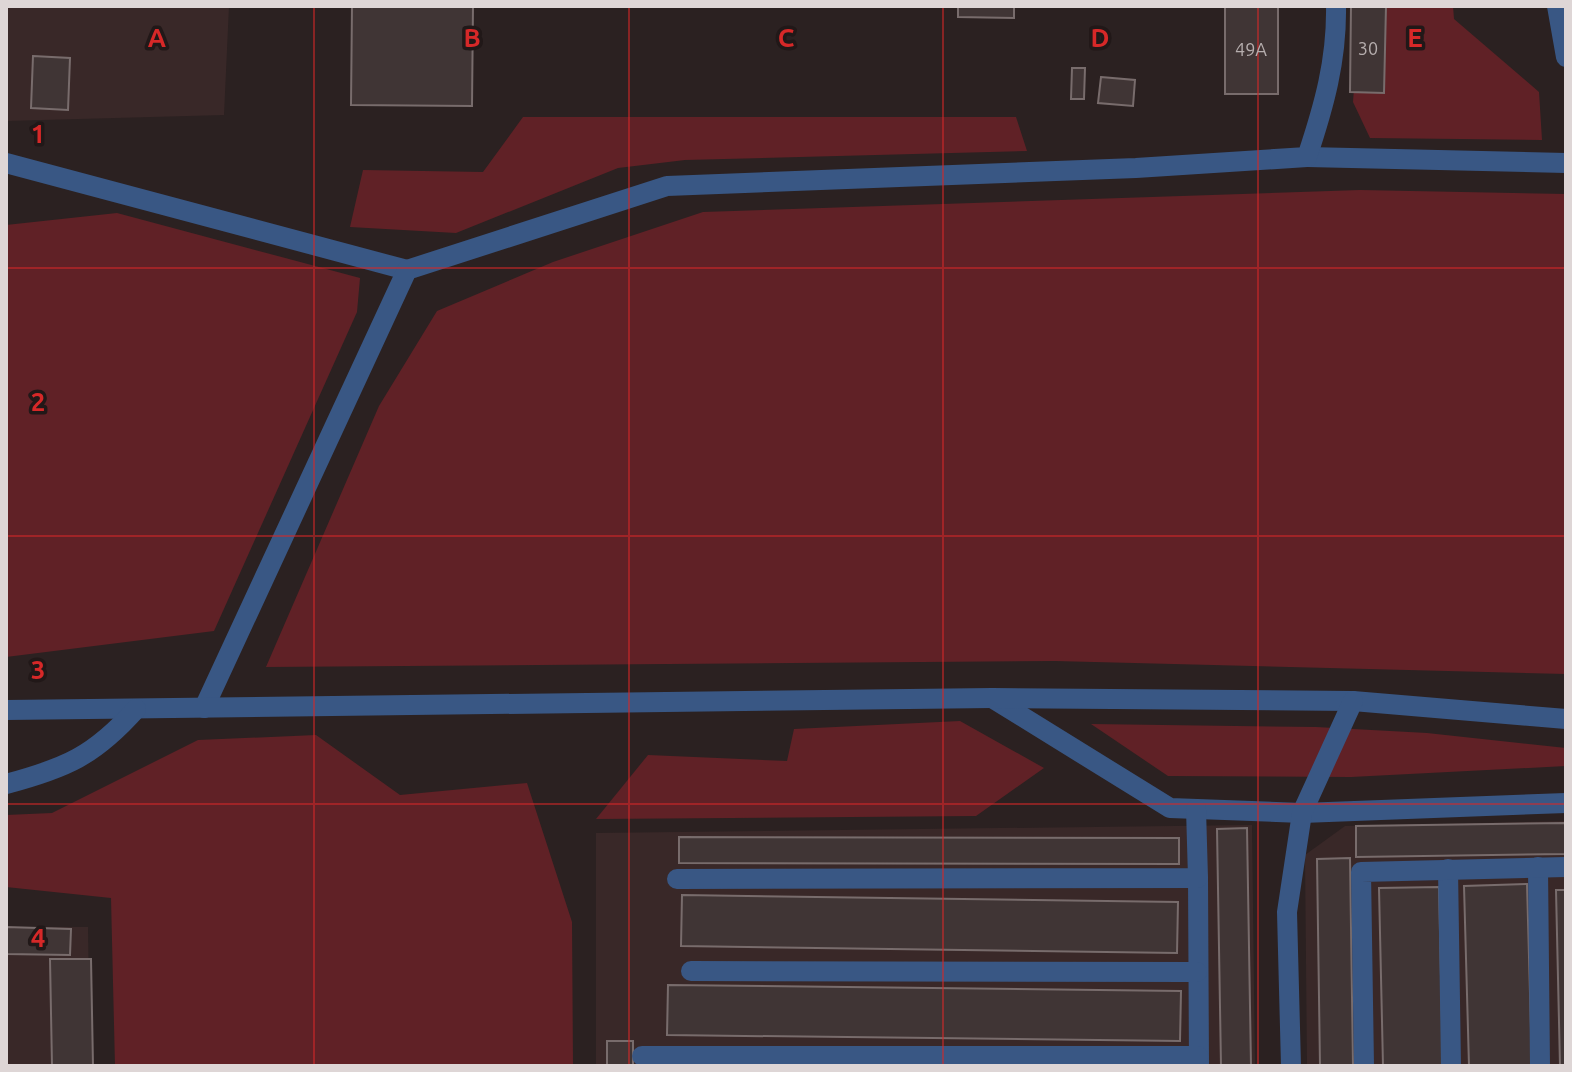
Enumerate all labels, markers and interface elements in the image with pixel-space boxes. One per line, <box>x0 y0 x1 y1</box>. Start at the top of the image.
text: A <box>148 23 167 52</box>
text: B <box>463 23 481 52</box>
text: C <box>778 23 795 52</box>
text: D <box>1091 23 1109 52</box>
text: E <box>1407 23 1423 52</box>
house number: 30 <box>1358 38 1378 58</box>
house number: 49А <box>1235 39 1267 59</box>
text: 1 <box>31 119 45 148</box>
text: 2 <box>31 387 45 416</box>
text: 3 <box>31 655 45 684</box>
text: 4 <box>31 923 45 952</box>

